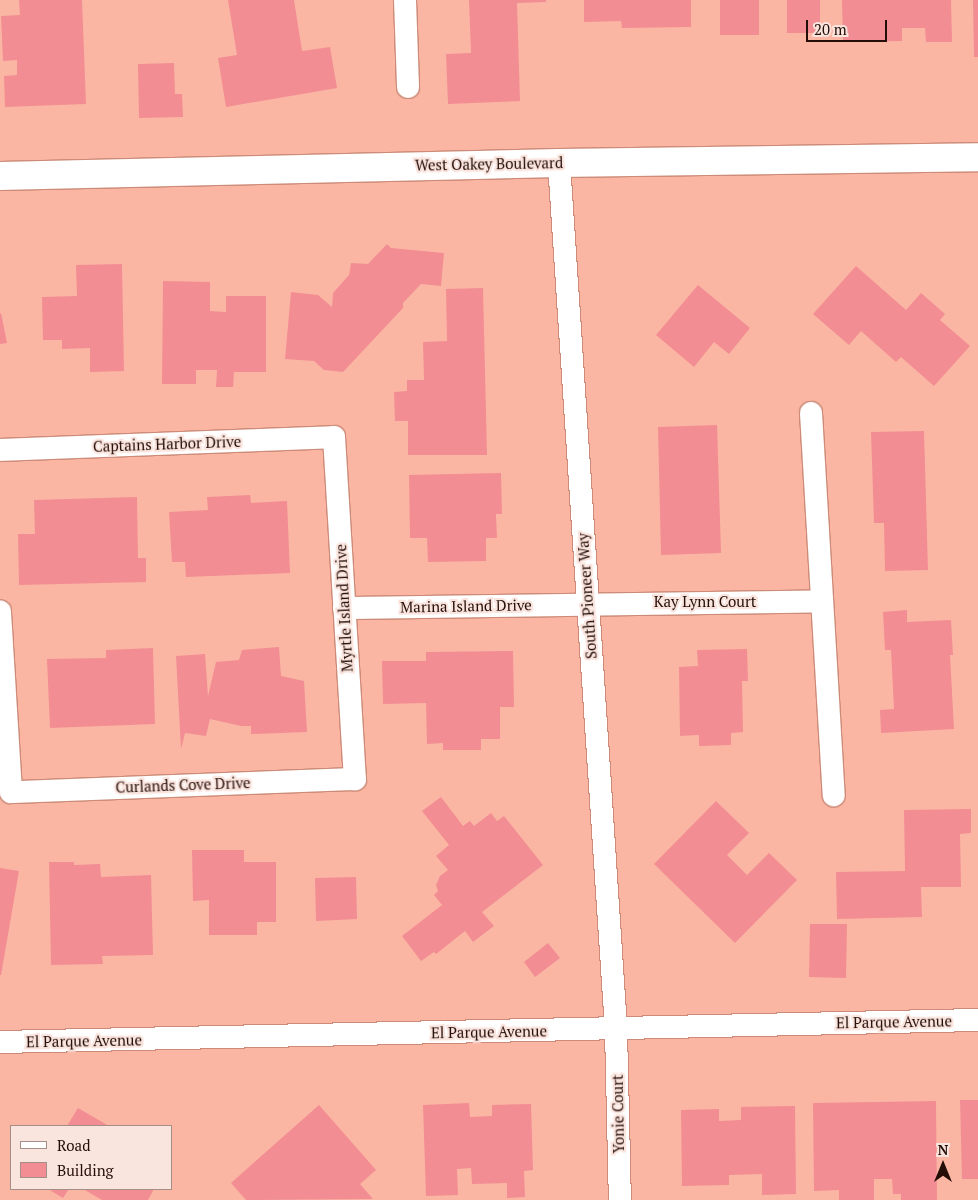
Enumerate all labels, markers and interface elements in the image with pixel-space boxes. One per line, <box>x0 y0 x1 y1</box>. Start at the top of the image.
scale bar <box>808 10 889 42</box>
text: 20 m <box>814 19 847 39</box>
street label: West Oakey Boulevard <box>415 154 563 174</box>
street label: Captains Harbor Drive <box>93 432 241 456</box>
street label: South Pioneer Way <box>574 532 600 660</box>
street label: Myrtle Island Drive <box>332 544 356 672</box>
street label: Kay Lynn Court <box>654 593 756 611</box>
street label: Marina Island Drive <box>400 596 532 616</box>
street label: Curlands Cove Drive <box>115 774 251 796</box>
street label: El Parque Avenue <box>836 1012 952 1032</box>
street label: El Parque Avenue <box>431 1022 547 1042</box>
street label: El Parque Avenue <box>26 1031 142 1051</box>
street label: Yonie Court <box>608 1074 628 1154</box>
legend <box>10 1125 172 1190</box>
text: Road <box>57 1135 90 1155</box>
north arrow <box>918 1140 968 1190</box>
text: N <box>938 1140 948 1159</box>
text: Building <box>57 1160 114 1180</box>

